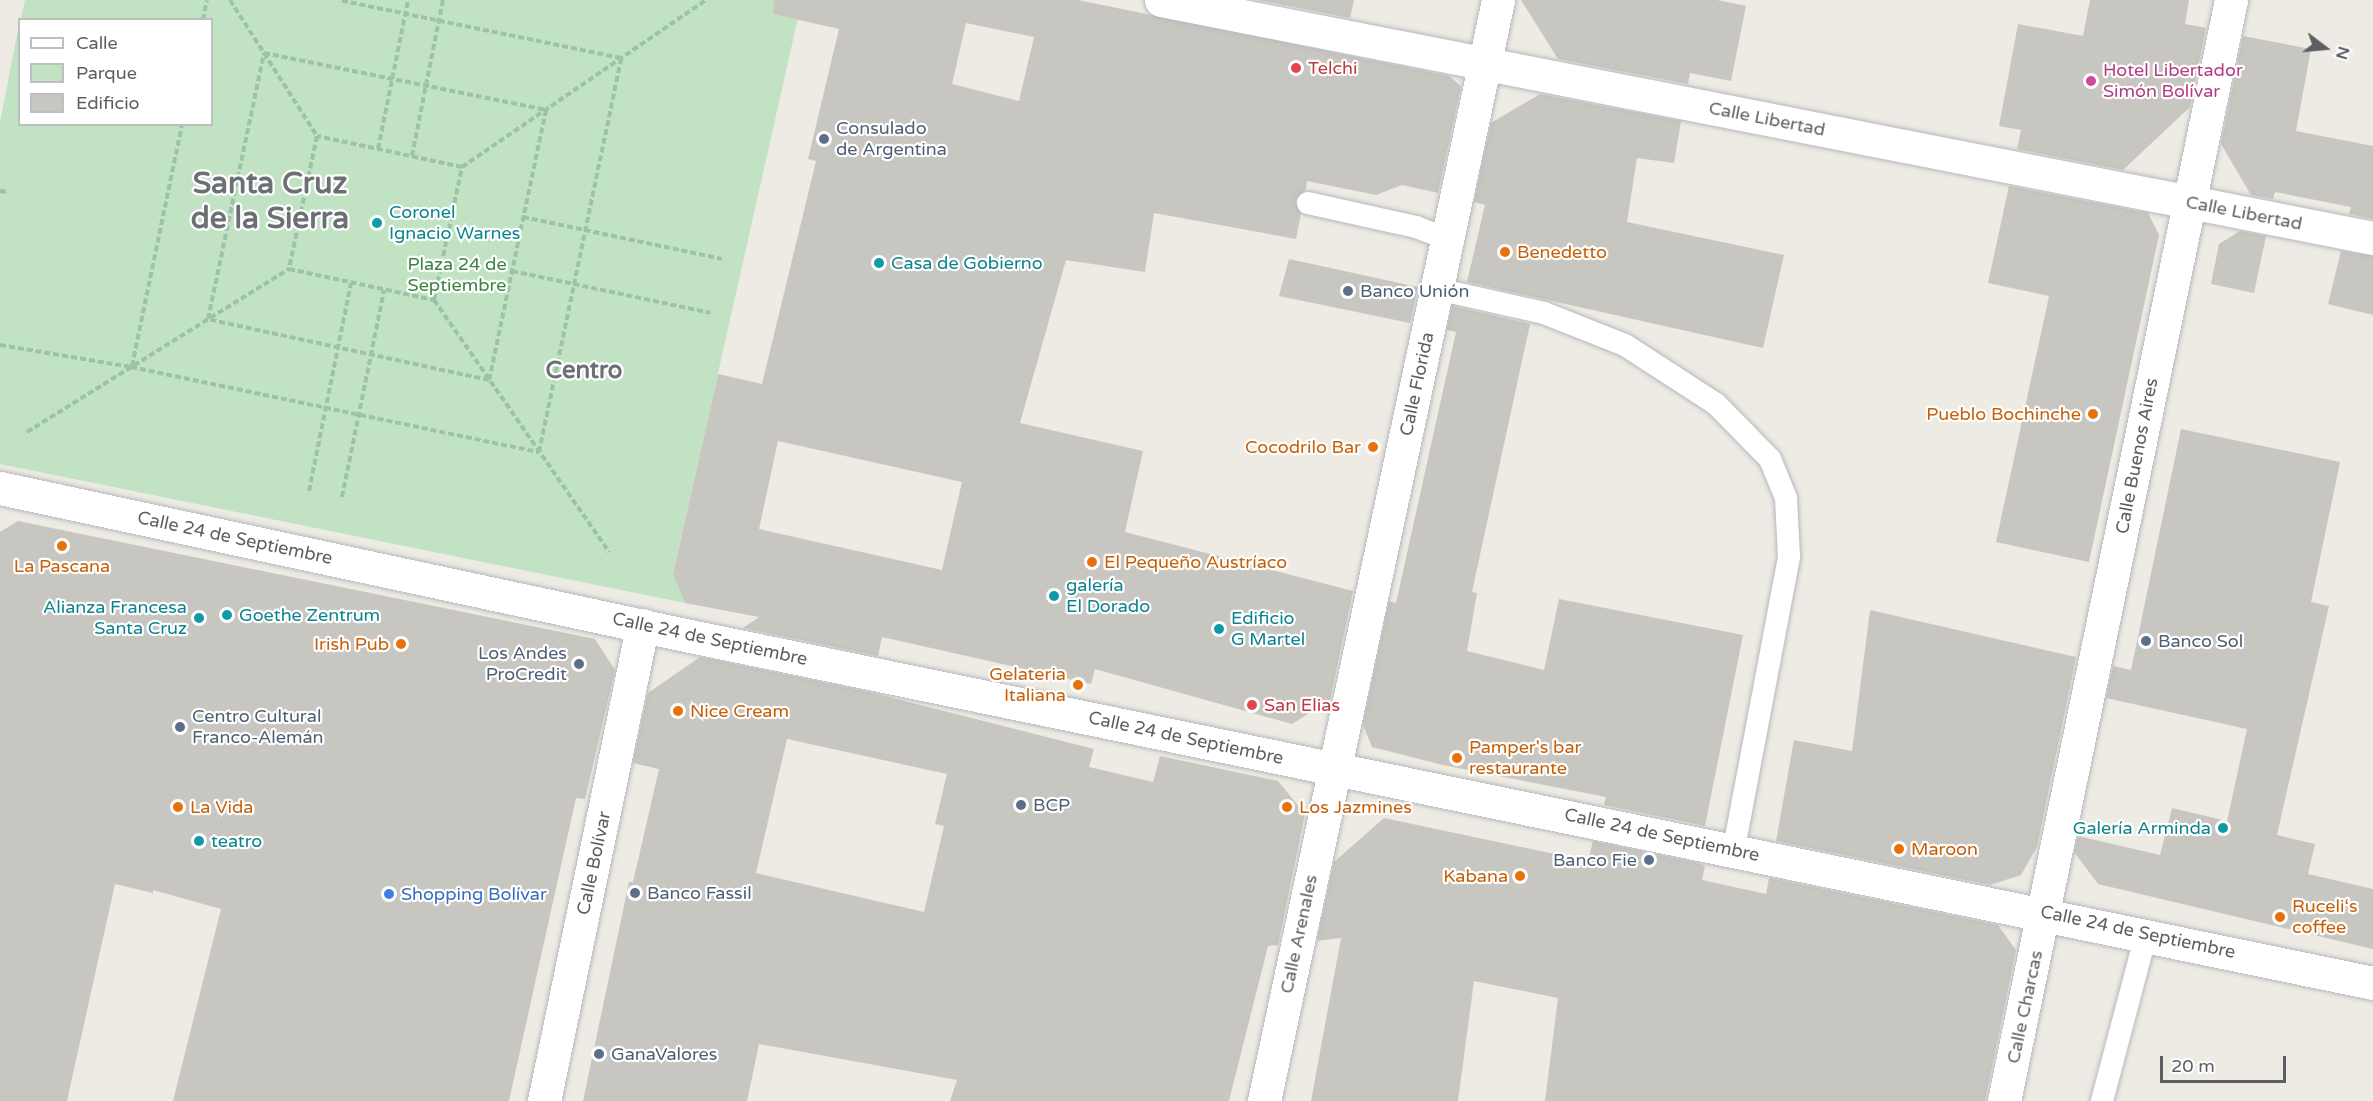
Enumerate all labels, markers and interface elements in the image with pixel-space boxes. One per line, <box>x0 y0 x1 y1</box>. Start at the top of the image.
legend <box>18 18 213 126</box>
north arrow <box>2295 18 2355 78</box>
text: Calle <box>76 32 118 54</box>
text: N <box>2331 44 2354 62</box>
place label: Telchi <box>1308 57 1358 79</box>
place label: Hotel Libertador Simón Bolívar <box>2103 60 2243 103</box>
marker: Telchi <box>1289 61 1303 75</box>
text: Parque <box>76 62 137 84</box>
marker: Hotel Libertador Simón Bolívar <box>2084 74 2098 88</box>
text: Edificio <box>76 92 140 114</box>
street label: Calle Libertad <box>1707 97 1827 141</box>
place label: Consulado de Argentina <box>836 118 947 160</box>
marker: Consulado de Argentina <box>817 132 831 146</box>
district label: Santa Cruz de la Sierra <box>191 166 349 237</box>
street label: Calle Libertad <box>2184 191 2304 235</box>
place label: Coronel Ignacio Warnes <box>389 202 520 244</box>
marker: Coronel Ignacio Warnes <box>370 216 384 230</box>
place label: Benedetto <box>1517 241 1607 263</box>
marker: Benedetto <box>1498 245 1512 259</box>
place label: Casa de Gobierno <box>891 252 1043 274</box>
park label: Plaza 24 de Septiembre <box>407 254 507 296</box>
marker: Casa de Gobierno <box>872 256 886 270</box>
place label: Banco Unión <box>1360 280 1469 302</box>
marker: Banco Unión <box>1341 284 1355 298</box>
street label: Calle Florida <box>1395 330 1439 438</box>
district label: Centro <box>546 357 622 385</box>
street label: Calle Buenos Aires <box>2111 376 2163 536</box>
place label: Pueblo Bochinche <box>1926 403 2081 425</box>
marker: Pueblo Bochinche <box>2086 407 2100 421</box>
place label: Cocodrilo Bar <box>1245 436 1361 458</box>
marker: Cocodrilo Bar <box>1366 440 1380 454</box>
street label: Calle 24 de Septiembre <box>136 507 334 569</box>
marker: La Pascana <box>55 539 69 553</box>
place label: El Pequeño Austríaco <box>1104 551 1287 573</box>
place label: La Pascana <box>14 555 110 577</box>
marker: El Pequeño Austríaco <box>1085 555 1099 569</box>
place label: galería El Dorado <box>1066 575 1150 618</box>
marker: galería El Dorado <box>1047 589 1061 603</box>
place label: Alianza Francesa Santa Cruz <box>43 597 187 640</box>
place label: Goethe Zentrum <box>239 604 380 626</box>
marker: Goethe Zentrum <box>220 608 234 622</box>
street label: Calle 24 de Septiembre <box>611 608 809 670</box>
place label: Edificio G Martel <box>1231 608 1305 650</box>
marker: Alianza Francesa Santa Cruz <box>192 611 206 625</box>
marker: Edificio G Martel <box>1212 622 1226 636</box>
place label: Banco Sol <box>2158 630 2243 652</box>
place label: Irish Pub <box>314 633 389 655</box>
marker: Banco Sol <box>2139 634 2153 648</box>
marker: Irish Pub <box>394 637 408 651</box>
place label: Los Andes ProCredit <box>478 643 567 686</box>
marker: Los Andes ProCredit <box>572 657 586 671</box>
place label: Gelateria Italiana <box>989 664 1066 706</box>
marker: Gelateria Italiana <box>1071 678 1085 692</box>
place label: San Elias <box>1264 694 1340 716</box>
marker: San Elias <box>1245 698 1259 712</box>
place label: Nice Cream <box>690 700 789 722</box>
marker: Nice Cream <box>671 704 685 718</box>
place label: Centro Cultural Franco-Alemán <box>192 706 324 748</box>
street label: Calle 24 de Septiembre <box>1087 707 1285 769</box>
marker: Centro Cultural Franco-Alemán <box>173 720 187 734</box>
place label: Pamper's bar restaurante <box>1469 737 1581 780</box>
marker: Pamper's bar restaurante <box>1450 751 1464 765</box>
place label: BCP <box>1033 794 1070 816</box>
place label: La Vida <box>190 796 253 818</box>
place label: Los Jazmines <box>1299 796 1412 818</box>
marker: BCP <box>1014 798 1028 812</box>
marker: La Vida <box>171 800 185 814</box>
marker: Los Jazmines <box>1280 800 1294 814</box>
street label: Calle 24 de Septiembre <box>1563 804 1761 866</box>
street label: Calle Bolívar <box>573 809 615 917</box>
place label: Galería Arminda <box>2073 817 2211 839</box>
marker: Galería Arminda <box>2216 821 2230 835</box>
place label: teatro <box>211 830 262 852</box>
marker: teatro <box>192 834 206 848</box>
place label: Maroon <box>1911 838 1978 860</box>
marker: Maroon <box>1892 842 1906 856</box>
place label: Banco Fie <box>1553 849 1637 871</box>
marker: Banco Fie <box>1642 853 1656 867</box>
place label: Kabana <box>1443 865 1508 887</box>
marker: Kabana <box>1513 869 1527 883</box>
street label: Calle Arenales <box>1276 873 1322 995</box>
place label: Banco Fassil <box>647 882 752 904</box>
place label: Shopping Bolívar <box>401 883 547 905</box>
marker: Banco Fassil <box>628 886 642 900</box>
marker: Shopping Bolívar <box>382 887 396 901</box>
place label: Ruceli‘s coffee <box>2292 896 2358 938</box>
street label: Calle 24 de Septiembre <box>2039 901 2237 963</box>
marker: Ruceli‘s coffee <box>2273 910 2287 924</box>
street label: Calle Charcas <box>2002 949 2048 1065</box>
place label: GanaValores <box>611 1043 717 1065</box>
scale bar <box>2163 1044 2289 1082</box>
marker: GanaValores <box>592 1047 606 1061</box>
text: 20 m <box>2171 1055 2215 1077</box>

